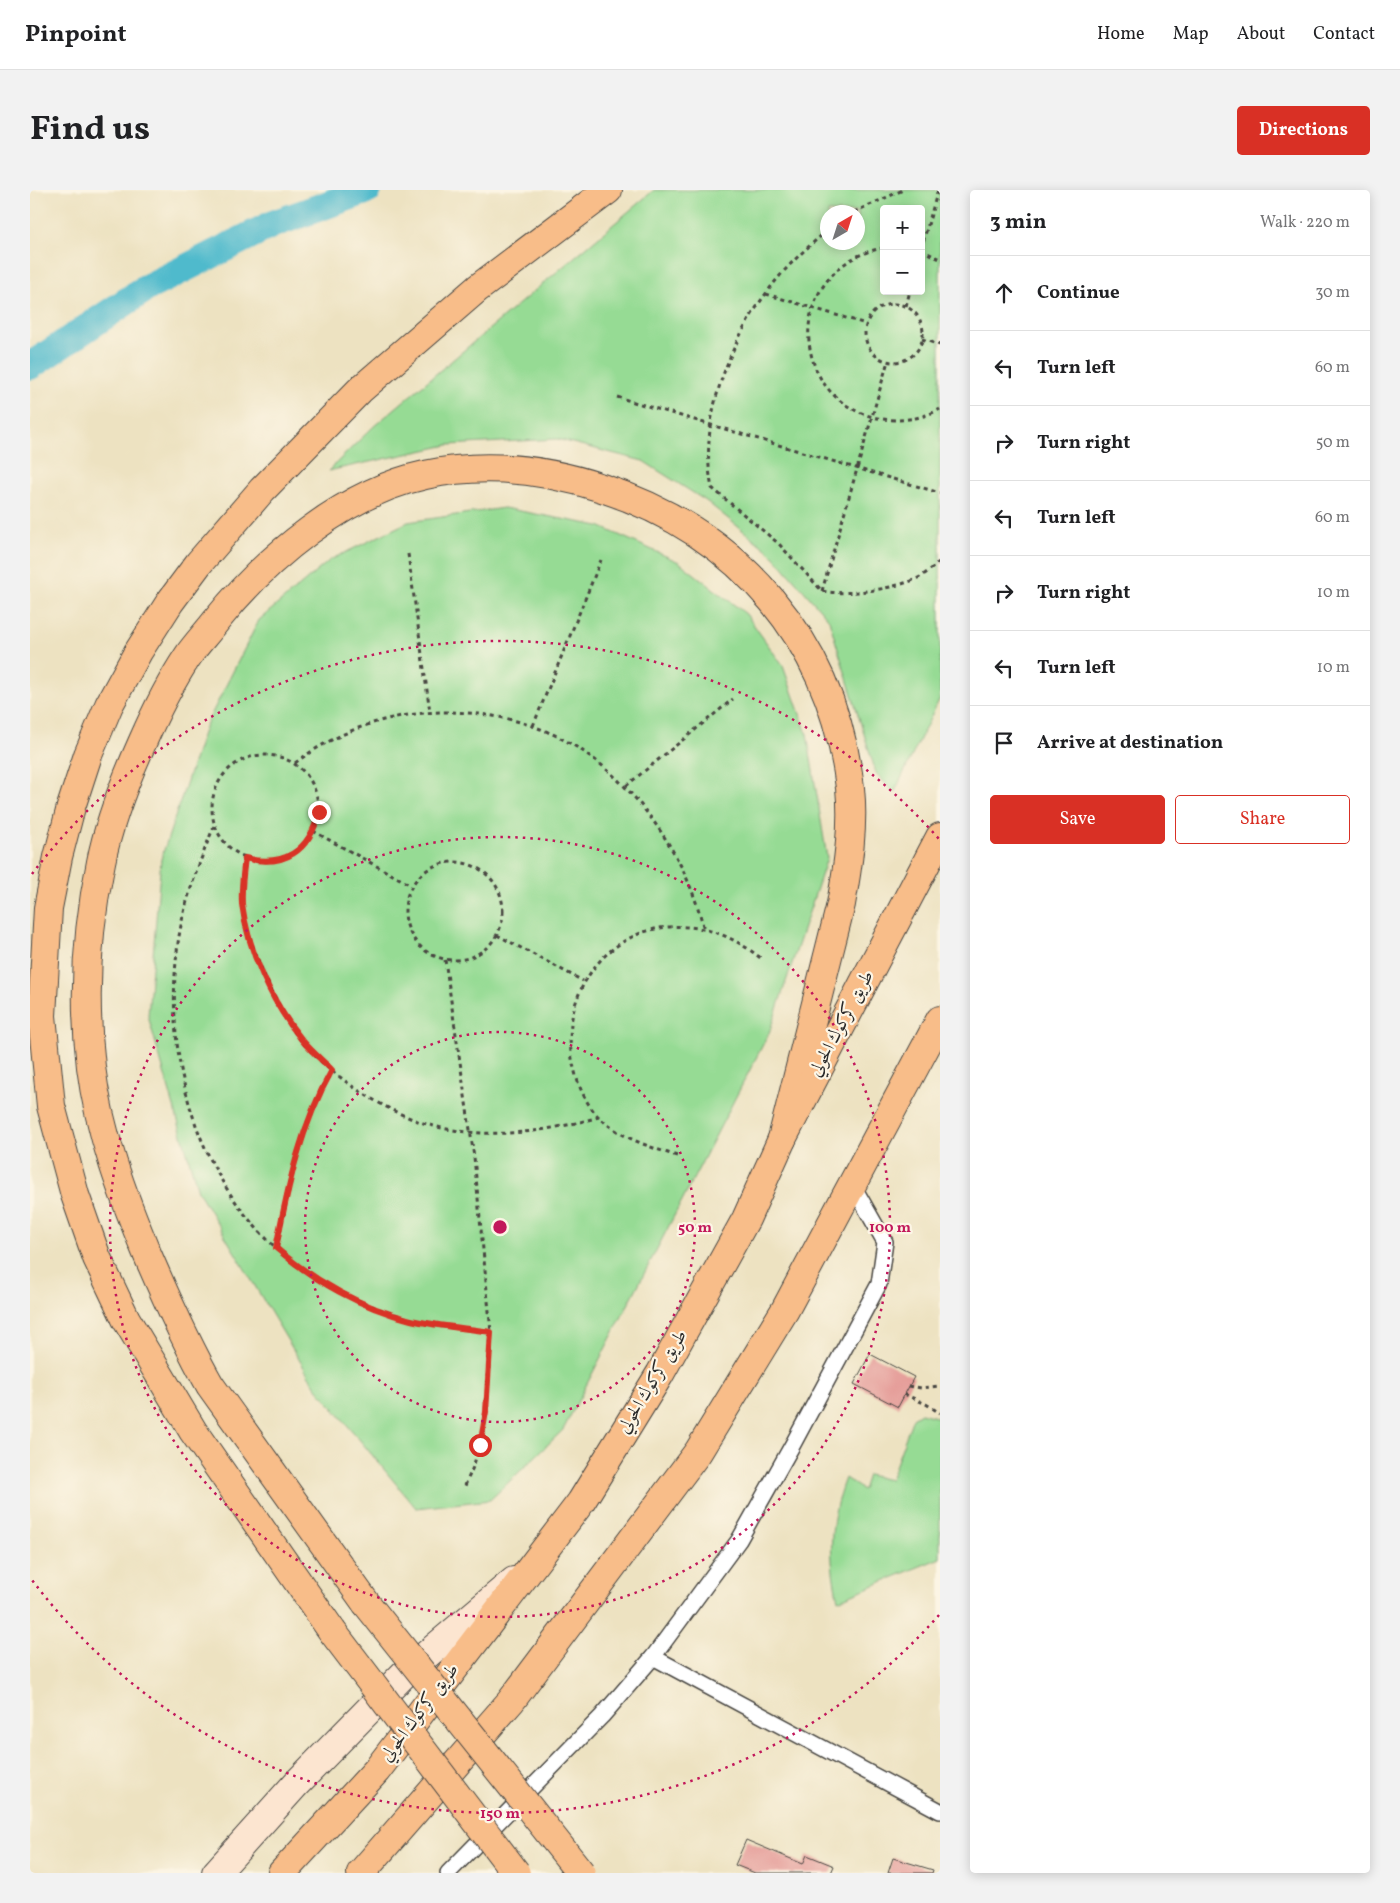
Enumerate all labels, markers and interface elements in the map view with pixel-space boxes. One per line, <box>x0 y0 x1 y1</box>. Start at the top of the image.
text: Pinpoint <box>25 18 127 52</box>
text: Home <box>1097 22 1145 47</box>
text: Map <box>1173 22 1209 47</box>
text: About <box>1237 22 1285 47</box>
text: Contact <box>1313 22 1375 47</box>
text: Find us <box>30 106 150 154</box>
button: Directions <box>1237 106 1370 155</box>
north arrow <box>820 205 865 250</box>
map controls <box>880 205 925 295</box>
button: + <box>880 205 925 250</box>
text: 3 min <box>990 208 1046 237</box>
text: Walk · 220 m <box>1260 212 1350 234</box>
button: − <box>880 250 925 295</box>
icon: ahead <box>990 279 1018 307</box>
text: Continue <box>1037 280 1120 306</box>
text: 30 m <box>1315 282 1350 304</box>
icon: left <box>990 354 1018 382</box>
text: Turn left <box>1037 355 1116 381</box>
text: 60 m <box>1315 357 1350 379</box>
icon: right <box>990 429 1018 457</box>
text: Turn right <box>1037 430 1130 456</box>
text: 50 m <box>1316 432 1350 454</box>
icon: left <box>990 504 1018 532</box>
text: Turn left <box>1037 505 1116 531</box>
text: 60 m <box>1315 507 1350 529</box>
icon: right <box>990 579 1018 607</box>
text: Turn right <box>1037 580 1130 606</box>
text: 10 m <box>1317 582 1350 604</box>
icon: left <box>990 654 1018 682</box>
text: Turn left <box>1037 655 1116 681</box>
text: 10 m <box>1317 657 1350 679</box>
icon: arrive <box>990 729 1018 757</box>
text: Arrive at destination <box>1037 730 1223 756</box>
button: Save <box>990 795 1165 844</box>
button: Share <box>1175 795 1350 844</box>
route end <box>308 801 331 824</box>
street label: طريق كركوك الحولي <box>804 966 881 1082</box>
centre of rings <box>491 1218 509 1236</box>
text: 50 m <box>678 1218 712 1239</box>
text: 100 m <box>869 1218 912 1239</box>
street label: طريق كركوك الحولي <box>612 1325 695 1439</box>
route start <box>469 1434 492 1457</box>
street label: طريق كركوك الحولي <box>375 1659 466 1768</box>
text: 150 m <box>480 1804 520 1825</box>

